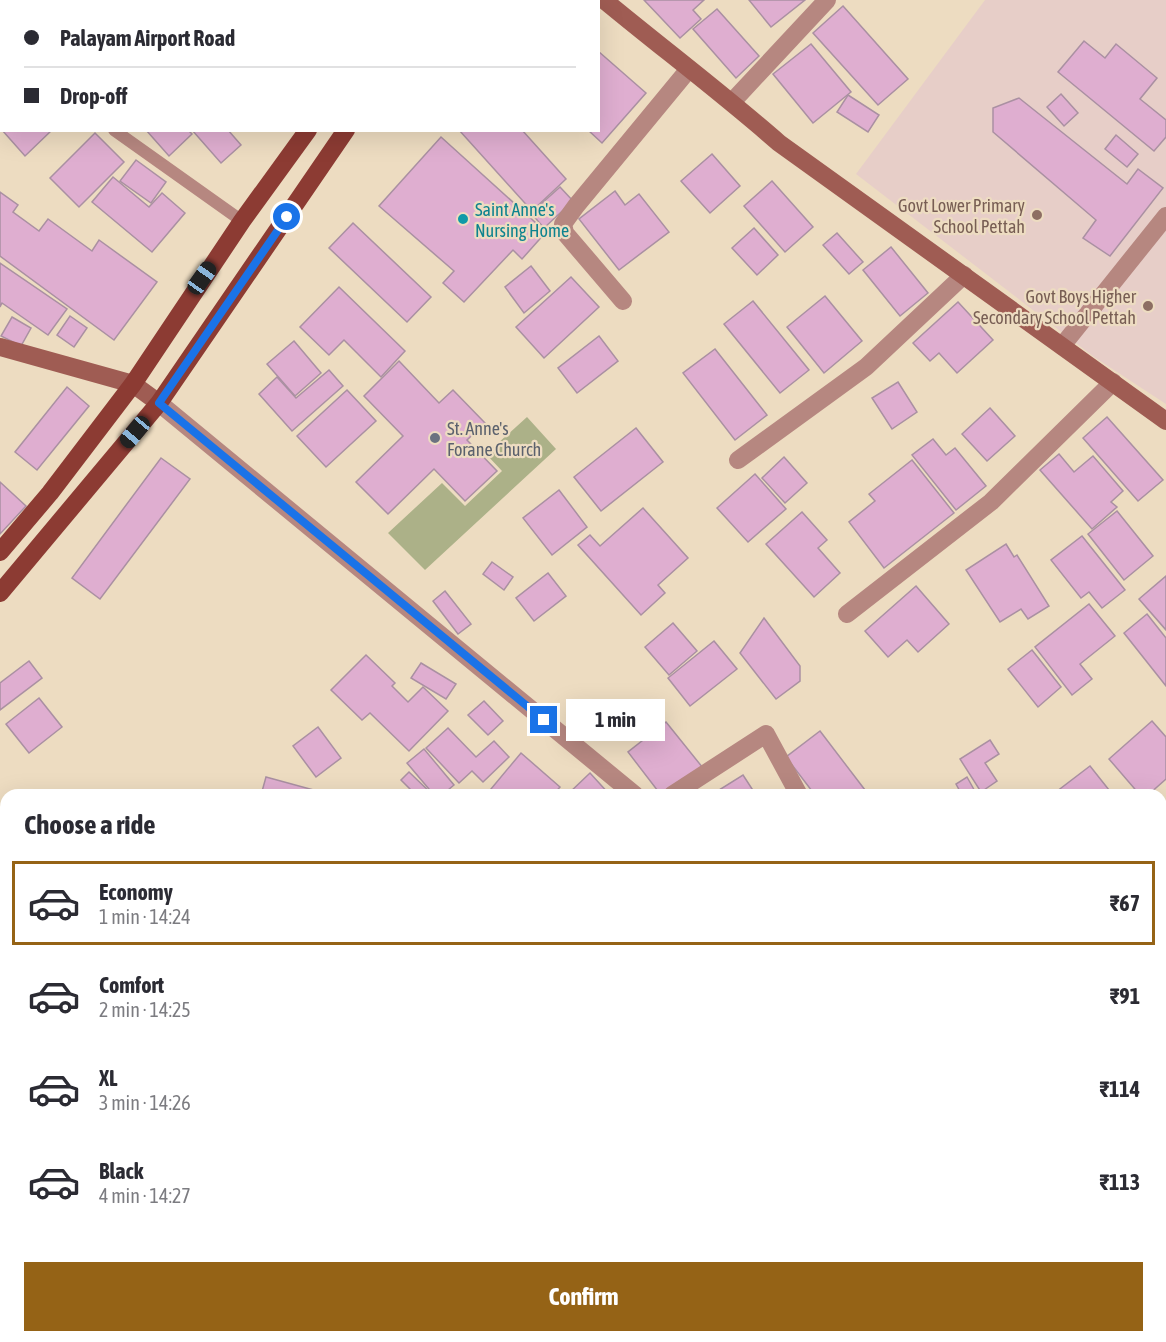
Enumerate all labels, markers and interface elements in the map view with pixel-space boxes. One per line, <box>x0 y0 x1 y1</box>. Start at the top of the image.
text: Palayam Airport Road <box>60 25 235 51</box>
text: Drop-off <box>60 83 127 109</box>
place label: Govt Lower Primary School Pettah <box>898 195 1025 237</box>
place label: Saint Anne's Nursing Home <box>475 199 569 241</box>
route start <box>273 203 300 230</box>
marker: Govt Lower Primary School Pettah <box>1030 208 1044 222</box>
marker: Saint Anne's Nursing Home <box>456 212 470 226</box>
car <box>184 258 220 298</box>
place label: Govt Boys Higher Secondary School Pettah <box>973 286 1137 328</box>
marker: Govt Boys Higher Secondary School Pettah <box>1141 299 1155 313</box>
car <box>117 412 153 452</box>
place label: St. Anne's Forane Church <box>447 418 541 460</box>
marker: St. Anne's Forane Church <box>428 431 442 445</box>
callout: 1 min <box>565 699 664 741</box>
route end <box>530 706 557 733</box>
text: 1 min <box>595 708 636 731</box>
text: Choose a ride <box>24 809 156 840</box>
icon: car <box>27 876 81 930</box>
text: Economy <box>99 879 173 905</box>
text: ₹67 <box>1110 890 1140 916</box>
text: 1 min · 14:24 <box>99 905 191 928</box>
icon: car <box>27 969 81 1023</box>
text: Comfort <box>99 972 164 998</box>
text: ₹91 <box>1110 983 1140 1009</box>
text: 2 min · 14:25 <box>99 998 191 1021</box>
icon: car <box>27 1062 81 1116</box>
text: XL <box>99 1065 117 1091</box>
text: ₹114 <box>1100 1076 1140 1102</box>
text: 3 min · 14:26 <box>99 1091 191 1114</box>
icon: car <box>27 1155 81 1209</box>
text: Black <box>99 1158 143 1184</box>
text: ₹113 <box>1100 1169 1140 1195</box>
text: 4 min · 14:27 <box>99 1184 191 1207</box>
button: Confirm <box>24 1262 1143 1331</box>

